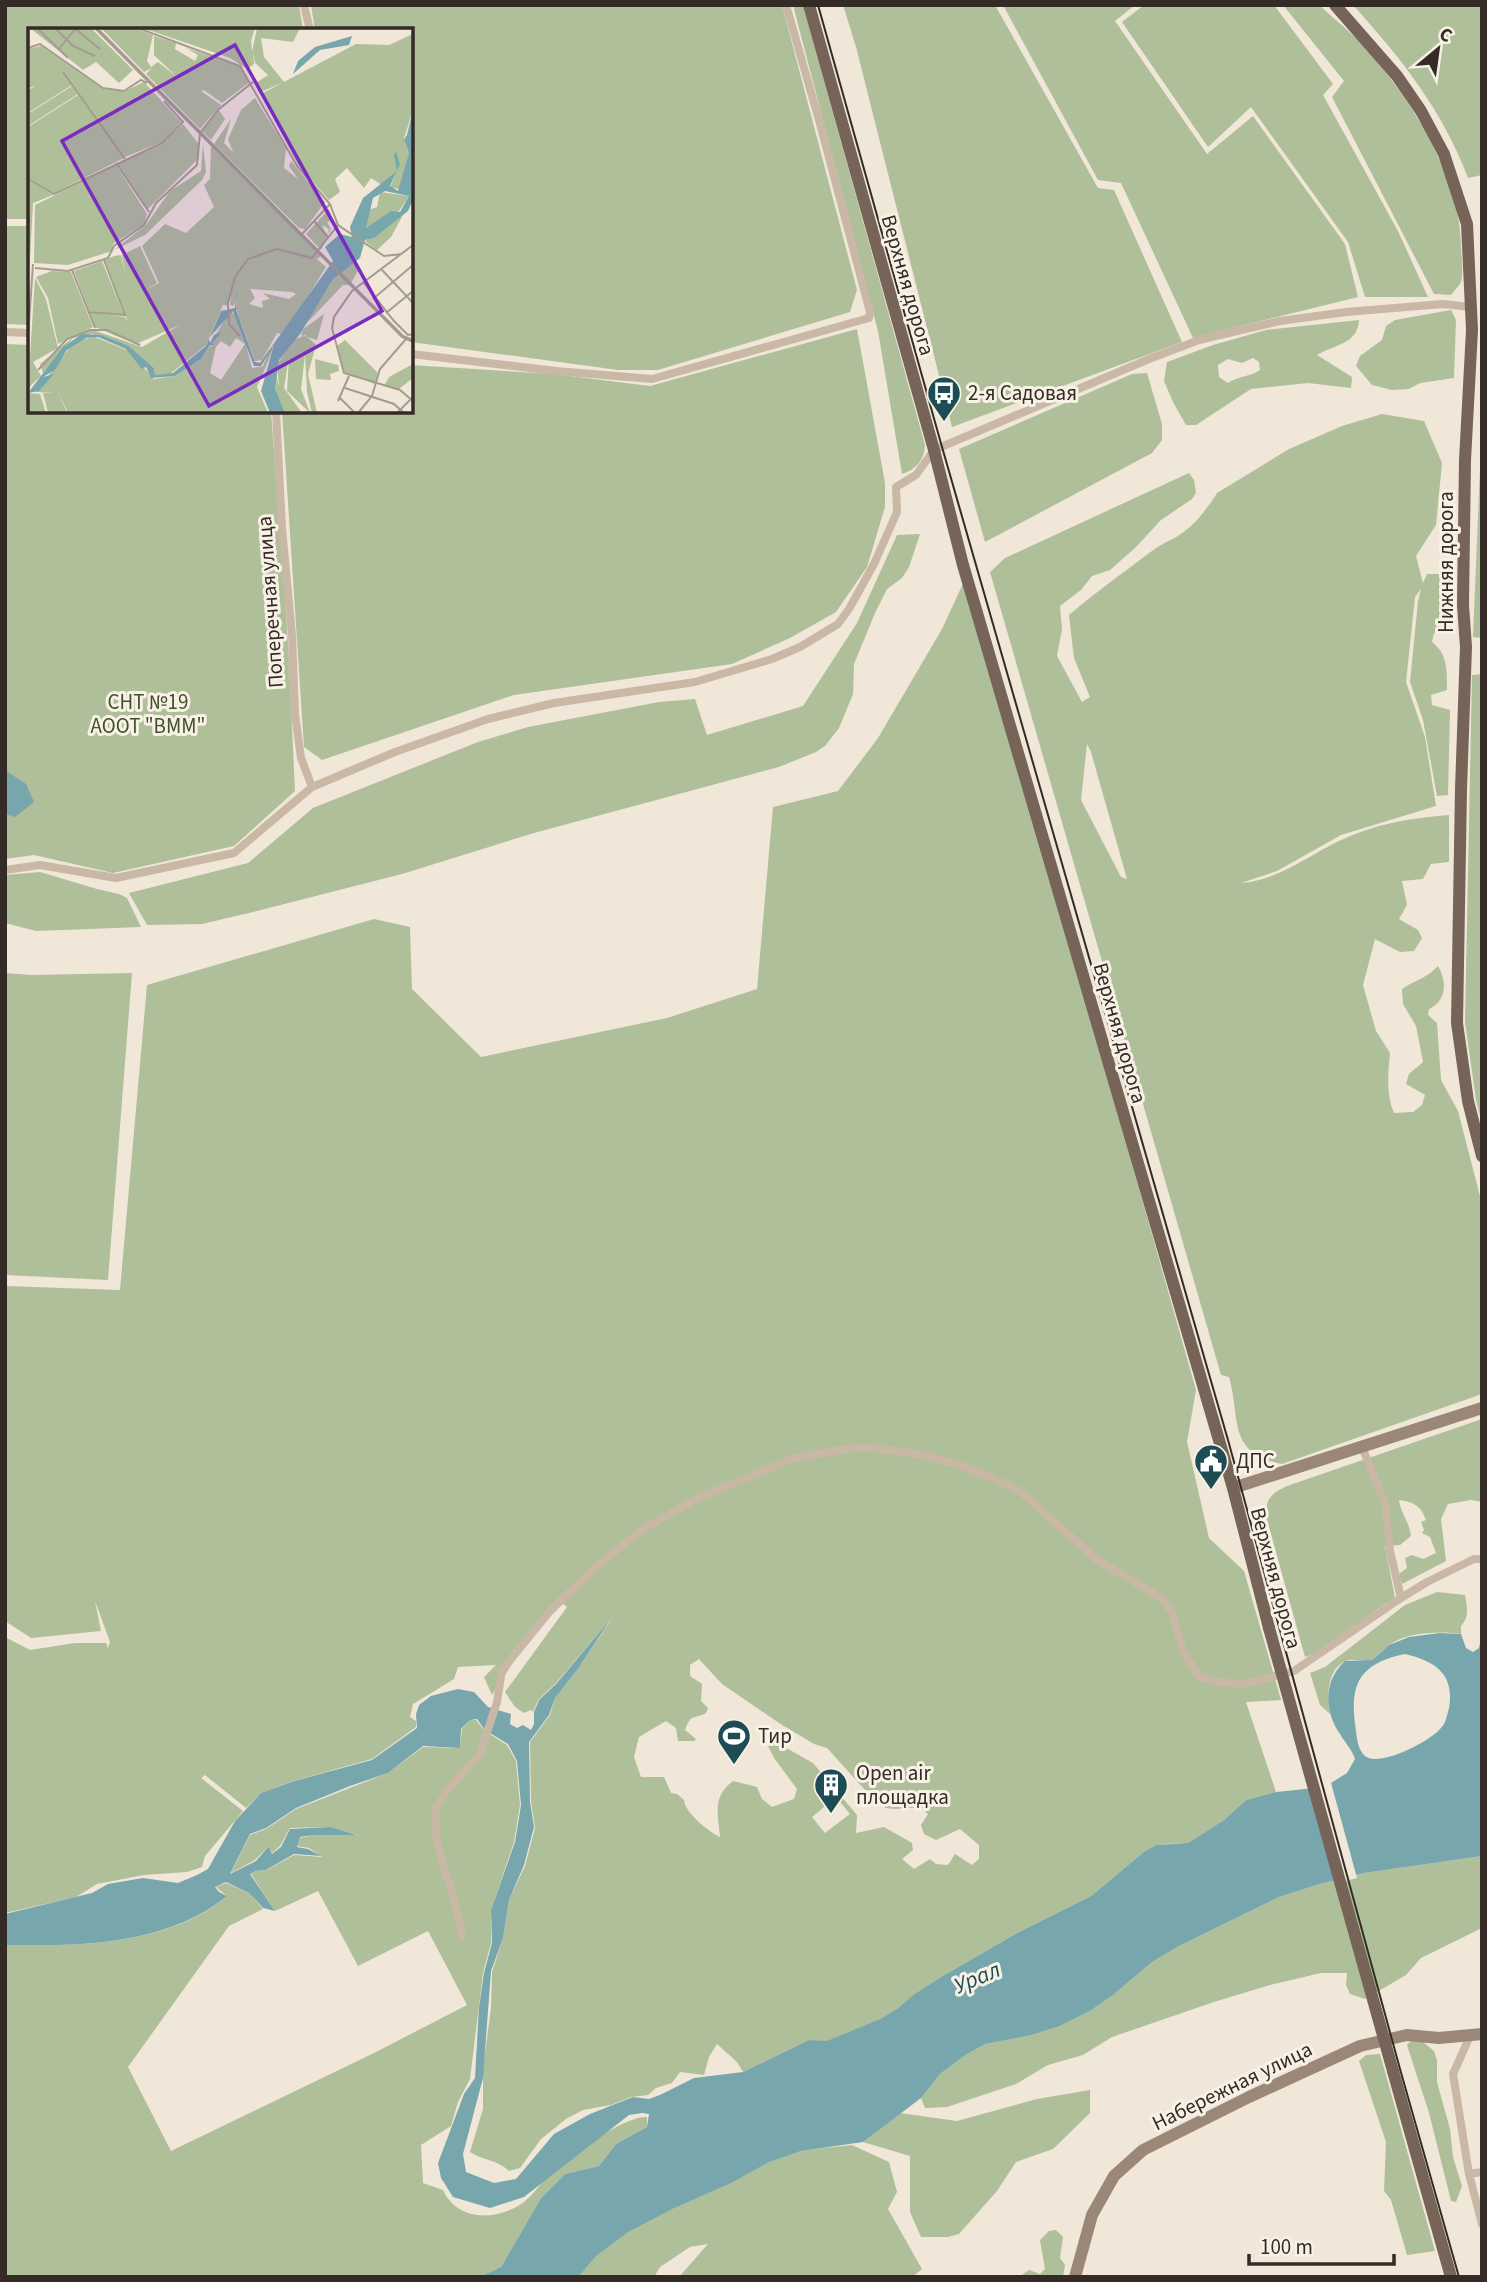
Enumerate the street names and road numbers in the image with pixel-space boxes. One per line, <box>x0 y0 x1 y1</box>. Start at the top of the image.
street label: Верхняя дорога <box>874 211 942 359</box>
street label: Нижняя дорога <box>1431 491 1461 633</box>
street label: Поперечная улица <box>249 515 291 689</box>
street label: Верхняя дорога <box>1086 959 1154 1107</box>
street label: Верхняя дорога <box>1243 1504 1309 1652</box>
street label: Набережная улица <box>1147 2034 1317 2138</box>

